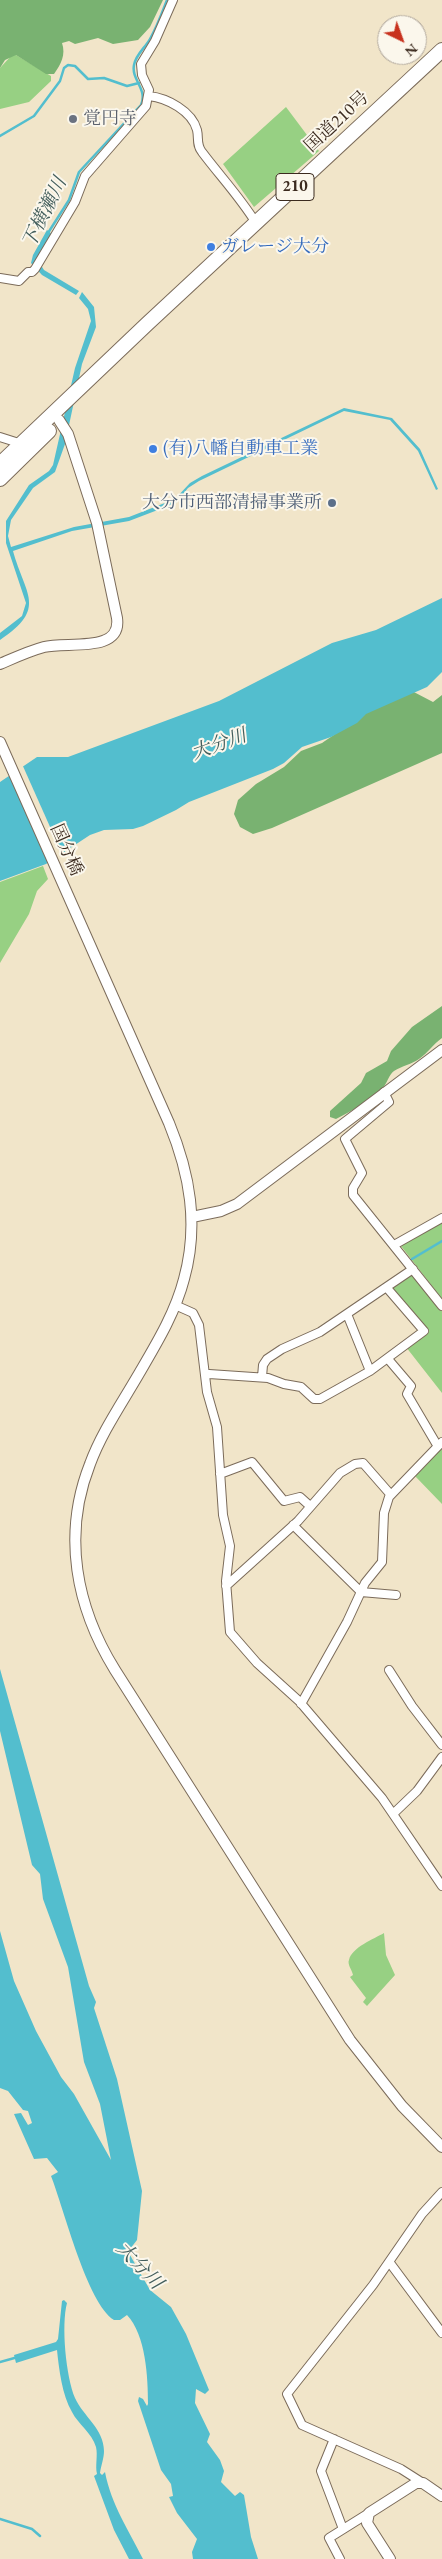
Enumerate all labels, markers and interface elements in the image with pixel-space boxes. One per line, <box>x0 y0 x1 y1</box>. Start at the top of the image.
north arrow <box>377 15 427 65</box>
text: N <box>401 40 422 61</box>
street label: 国道210号 <box>300 87 374 157</box>
place label: 覚円寺 <box>83 108 137 130</box>
marker: 覚円寺 <box>67 113 79 125</box>
road number: 210 <box>276 173 314 200</box>
water label: 下横瀬川 <box>18 174 72 252</box>
place label: ガレージ大分 <box>221 236 329 258</box>
marker: ガレージ大分 <box>205 241 217 253</box>
place label: (有)八幡自動車工業 <box>163 438 318 460</box>
marker: (有)八幡自動車工業 <box>147 443 159 455</box>
place label: 大分市西部清掃事業所 <box>142 492 322 514</box>
marker: 大分市西部清掃事業所 <box>326 497 338 509</box>
water label: 大分川 <box>188 725 250 765</box>
street label: 国分橋 <box>45 821 87 879</box>
water label: 大分川 <box>111 2238 167 2294</box>

